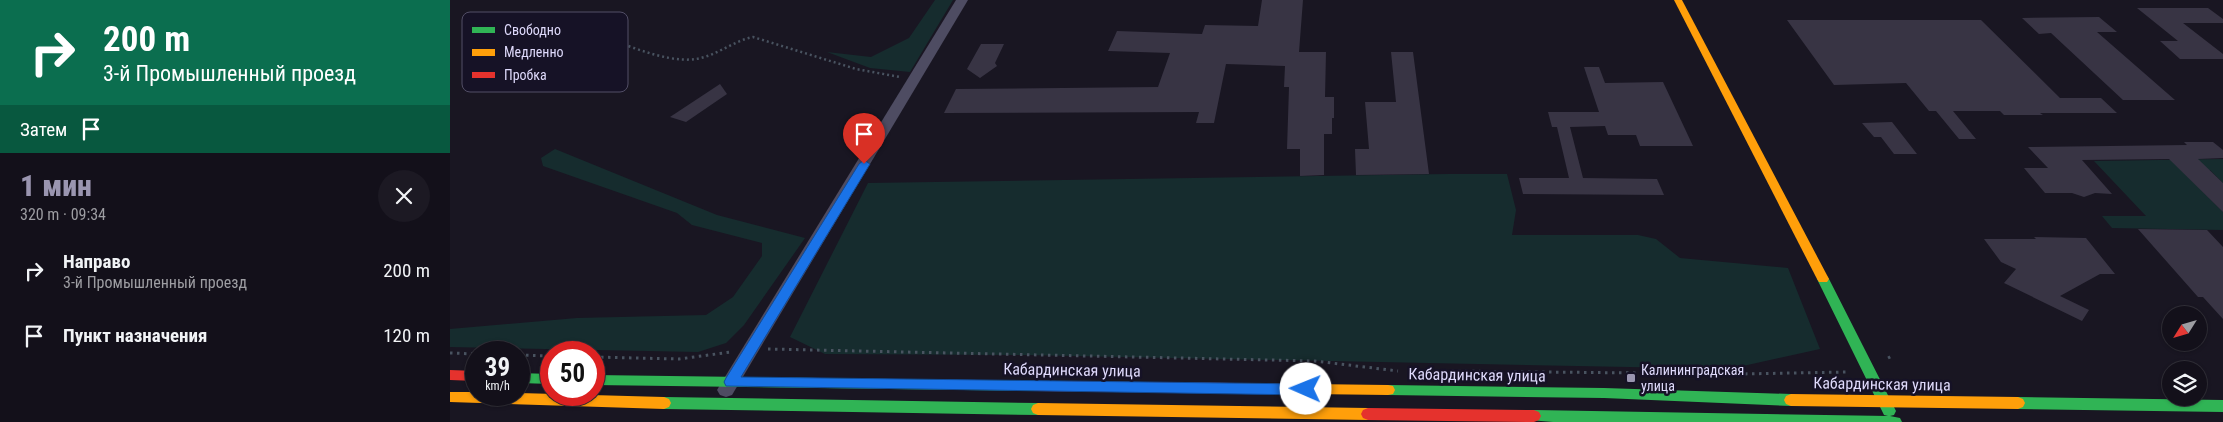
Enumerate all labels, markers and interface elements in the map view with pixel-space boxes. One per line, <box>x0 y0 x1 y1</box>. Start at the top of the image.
legend <box>462 12 628 92</box>
text: 200 m <box>103 19 190 60</box>
icon: right <box>20 20 85 85</box>
text: Свободно <box>504 22 561 38</box>
text: Медленно <box>504 44 564 60</box>
text: 3-й Промышленный проезд <box>103 61 356 86</box>
text: Пробка <box>504 67 547 83</box>
pin <box>843 113 885 164</box>
icon: arrive <box>77 115 105 143</box>
text: Затем <box>20 118 67 141</box>
icon: arrive <box>850 120 878 148</box>
text: 1 мин <box>20 168 92 203</box>
button: close <box>378 170 430 222</box>
text: 320 m · 09:34 <box>20 205 106 224</box>
text: Направо <box>63 250 130 273</box>
icon: right <box>20 257 48 285</box>
text: 200 m <box>383 259 430 282</box>
text: 3-й Промышленный проезд <box>63 273 247 292</box>
north arrow <box>2162 306 2208 351</box>
map controls <box>2162 306 2207 406</box>
icon: arrive <box>20 322 48 350</box>
text: Пункт назначения <box>63 324 207 347</box>
text: 120 m <box>383 324 430 347</box>
speed limit sign: 50 <box>540 341 605 406</box>
text: 39 <box>485 353 510 382</box>
street label: Кабардинская улица <box>1003 359 1141 381</box>
button: layers <box>2162 361 2207 406</box>
position arrow <box>1279 362 1331 414</box>
place label: Калининградская улица <box>1641 362 1744 394</box>
street label: Кабардинская улица <box>1408 364 1546 386</box>
marker: Калининградская улица <box>1625 372 1637 384</box>
street label: Кабардинская улица <box>1813 373 1951 395</box>
text: km/h <box>485 379 510 393</box>

